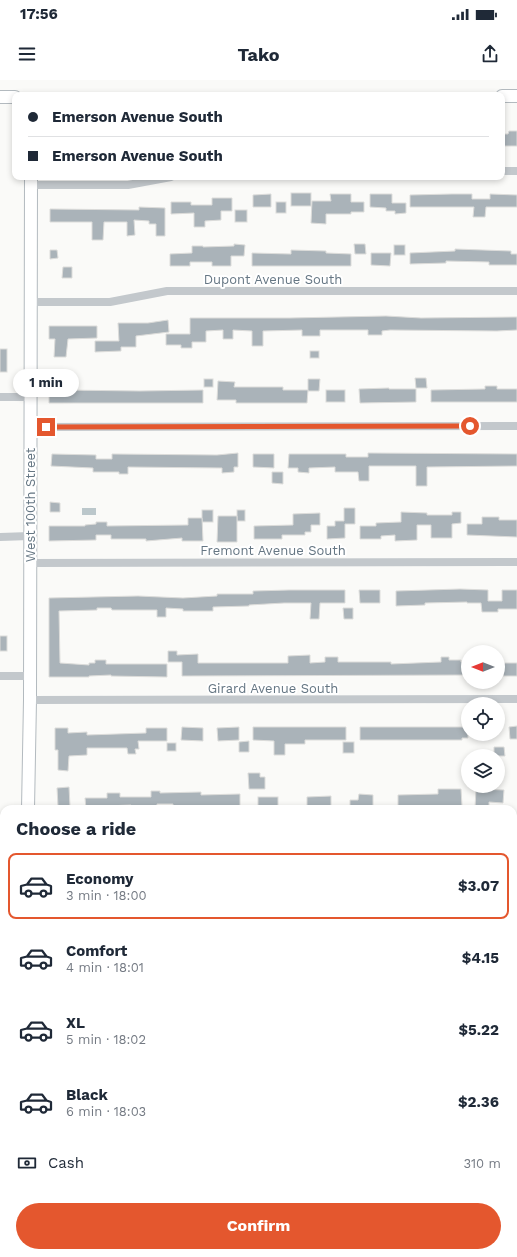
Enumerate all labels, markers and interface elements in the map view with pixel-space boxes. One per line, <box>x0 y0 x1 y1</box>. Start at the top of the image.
text: 17:56 <box>20 5 58 23</box>
icon: menu <box>16 43 38 65</box>
icon: share <box>479 43 501 65</box>
text: Tako <box>237 44 280 65</box>
text: Emerson Avenue South <box>52 108 223 126</box>
text: Emerson Avenue South <box>52 147 223 165</box>
street label: Dupont Avenue South <box>204 272 342 287</box>
callout: 1 min <box>13 369 79 397</box>
text: 1 min <box>29 375 63 390</box>
route start <box>461 417 479 435</box>
route end <box>37 418 55 436</box>
street label: West 100th Street <box>23 447 38 562</box>
street label: Fremont Avenue South <box>200 543 346 558</box>
north arrow <box>461 645 505 689</box>
map controls <box>461 645 505 793</box>
street label: Girard Avenue South <box>208 681 338 696</box>
button: locate <box>461 697 505 741</box>
button: layers <box>461 749 505 793</box>
text: Choose a ride <box>16 818 136 839</box>
icon: car <box>18 868 54 904</box>
text: Economy <box>66 870 133 888</box>
text: $3.07 <box>458 877 499 895</box>
text: 3 min · 18:00 <box>66 888 147 903</box>
icon: car <box>18 940 54 976</box>
text: Comfort <box>66 942 127 960</box>
text: $4.15 <box>462 949 499 967</box>
text: 4 min · 18:01 <box>66 960 144 975</box>
icon: car <box>18 1012 54 1048</box>
text: XL <box>66 1014 85 1032</box>
text: $5.22 <box>458 1021 499 1039</box>
text: 5 min · 18:02 <box>66 1032 146 1047</box>
icon: car <box>18 1084 54 1120</box>
text: Black <box>66 1086 108 1104</box>
text: $2.36 <box>458 1093 499 1111</box>
text: 6 min · 18:03 <box>66 1104 146 1119</box>
icon: cash <box>16 1152 38 1174</box>
text: Cash <box>48 1154 84 1172</box>
text: 310 m <box>463 1156 501 1171</box>
button: Confirm <box>16 1203 501 1249</box>

